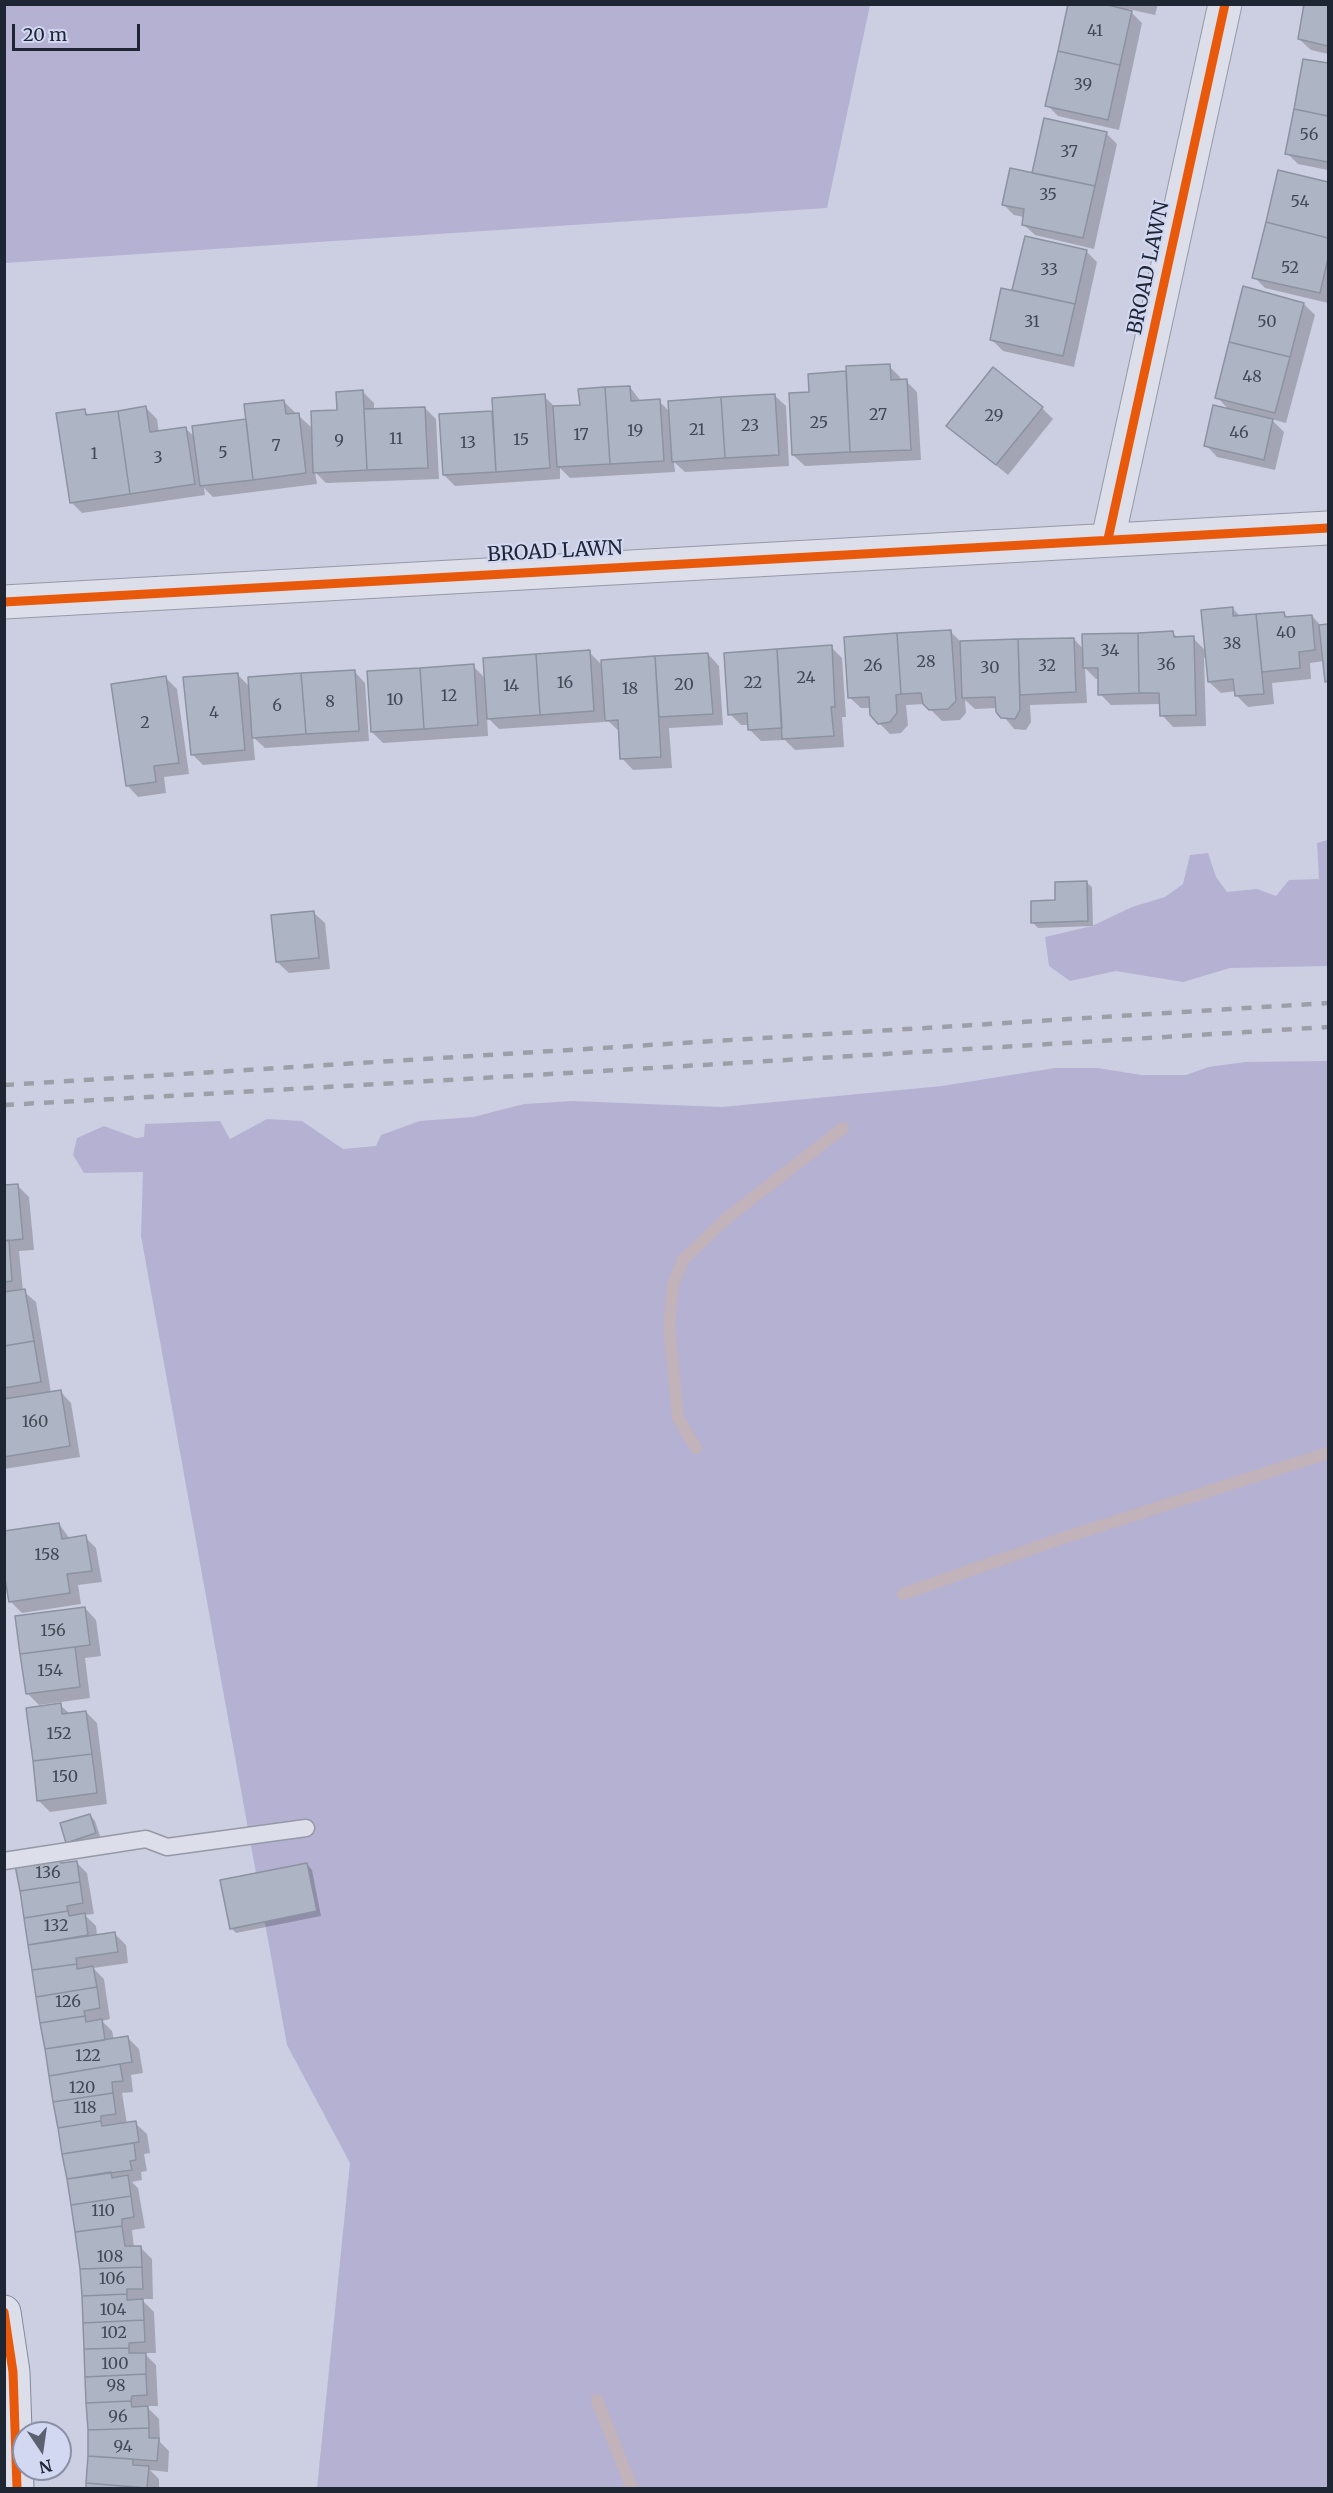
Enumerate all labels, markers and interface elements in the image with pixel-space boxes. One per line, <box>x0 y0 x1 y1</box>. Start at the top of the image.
scale bar <box>15 12 142 50</box>
house number: 41 <box>1087 21 1103 41</box>
text: 20 m <box>23 23 67 46</box>
house number: 39 <box>1074 75 1092 95</box>
house number: 56 <box>1300 125 1318 145</box>
house number: 37 <box>1060 142 1078 162</box>
house number: 35 <box>1039 185 1057 205</box>
house number: 54 <box>1291 192 1309 212</box>
street label: BROAD LAWN <box>1123 199 1175 337</box>
house number: 52 <box>1281 258 1299 278</box>
house number: 33 <box>1040 260 1058 280</box>
house number: 31 <box>1024 312 1040 332</box>
house number: 50 <box>1257 312 1277 332</box>
house number: 48 <box>1242 367 1262 387</box>
house number: 27 <box>869 405 887 425</box>
house number: 29 <box>985 406 1003 426</box>
house number: 25 <box>810 413 828 433</box>
house number: 23 <box>741 416 759 436</box>
house number: 21 <box>689 420 705 440</box>
house number: 19 <box>627 421 643 441</box>
house number: 46 <box>1229 423 1249 443</box>
house number: 17 <box>573 425 589 445</box>
house number: 11 <box>389 429 403 449</box>
house number: 15 <box>513 430 529 450</box>
house number: 9 <box>334 431 344 451</box>
house number: 13 <box>460 433 476 453</box>
house number: 7 <box>271 436 281 456</box>
house number: 5 <box>218 443 228 463</box>
house number: 1 <box>90 444 98 464</box>
house number: 3 <box>153 448 163 468</box>
street label: BROAD LAWN <box>487 536 623 568</box>
house number: 40 <box>1276 623 1296 643</box>
house number: 38 <box>1223 634 1241 654</box>
house number: 34 <box>1101 641 1119 661</box>
house number: 28 <box>917 652 935 672</box>
house number: 36 <box>1157 655 1175 675</box>
house number: 26 <box>864 656 882 676</box>
house number: 32 <box>1038 656 1056 676</box>
house number: 30 <box>980 658 1000 678</box>
house number: 24 <box>797 668 815 688</box>
house number: 16 <box>557 673 573 693</box>
house number: 22 <box>744 673 762 693</box>
house number: 20 <box>674 675 694 695</box>
house number: 14 <box>503 676 519 696</box>
house number: 18 <box>622 679 638 699</box>
house number: 12 <box>441 686 457 706</box>
house number: 10 <box>387 690 403 710</box>
house number: 8 <box>325 692 335 712</box>
house number: 6 <box>272 696 282 716</box>
house number: 4 <box>209 703 219 723</box>
house number: 2 <box>140 713 150 733</box>
house number: 160 <box>22 1412 48 1432</box>
house number: 158 <box>34 1545 60 1565</box>
house number: 156 <box>40 1621 66 1641</box>
house number: 154 <box>37 1661 63 1681</box>
house number: 152 <box>47 1724 71 1744</box>
house number: 150 <box>52 1767 78 1787</box>
house number: 136 <box>35 1863 61 1883</box>
house number: 132 <box>44 1916 68 1936</box>
house number: 126 <box>55 1992 81 2012</box>
house number: 122 <box>75 2046 101 2066</box>
house number: 120 <box>69 2078 95 2098</box>
house number: 118 <box>73 2098 97 2118</box>
house number: 110 <box>91 2201 115 2221</box>
house number: 108 <box>97 2247 123 2267</box>
house number: 106 <box>99 2269 125 2289</box>
house number: 104 <box>100 2300 126 2320</box>
house number: 102 <box>101 2323 127 2343</box>
house number: 100 <box>101 2354 129 2374</box>
house number: 98 <box>107 2376 125 2396</box>
house number: 96 <box>108 2407 128 2427</box>
north arrow <box>12 2421 72 2481</box>
house number: 94 <box>113 2437 133 2457</box>
text: N <box>37 2455 54 2478</box>

